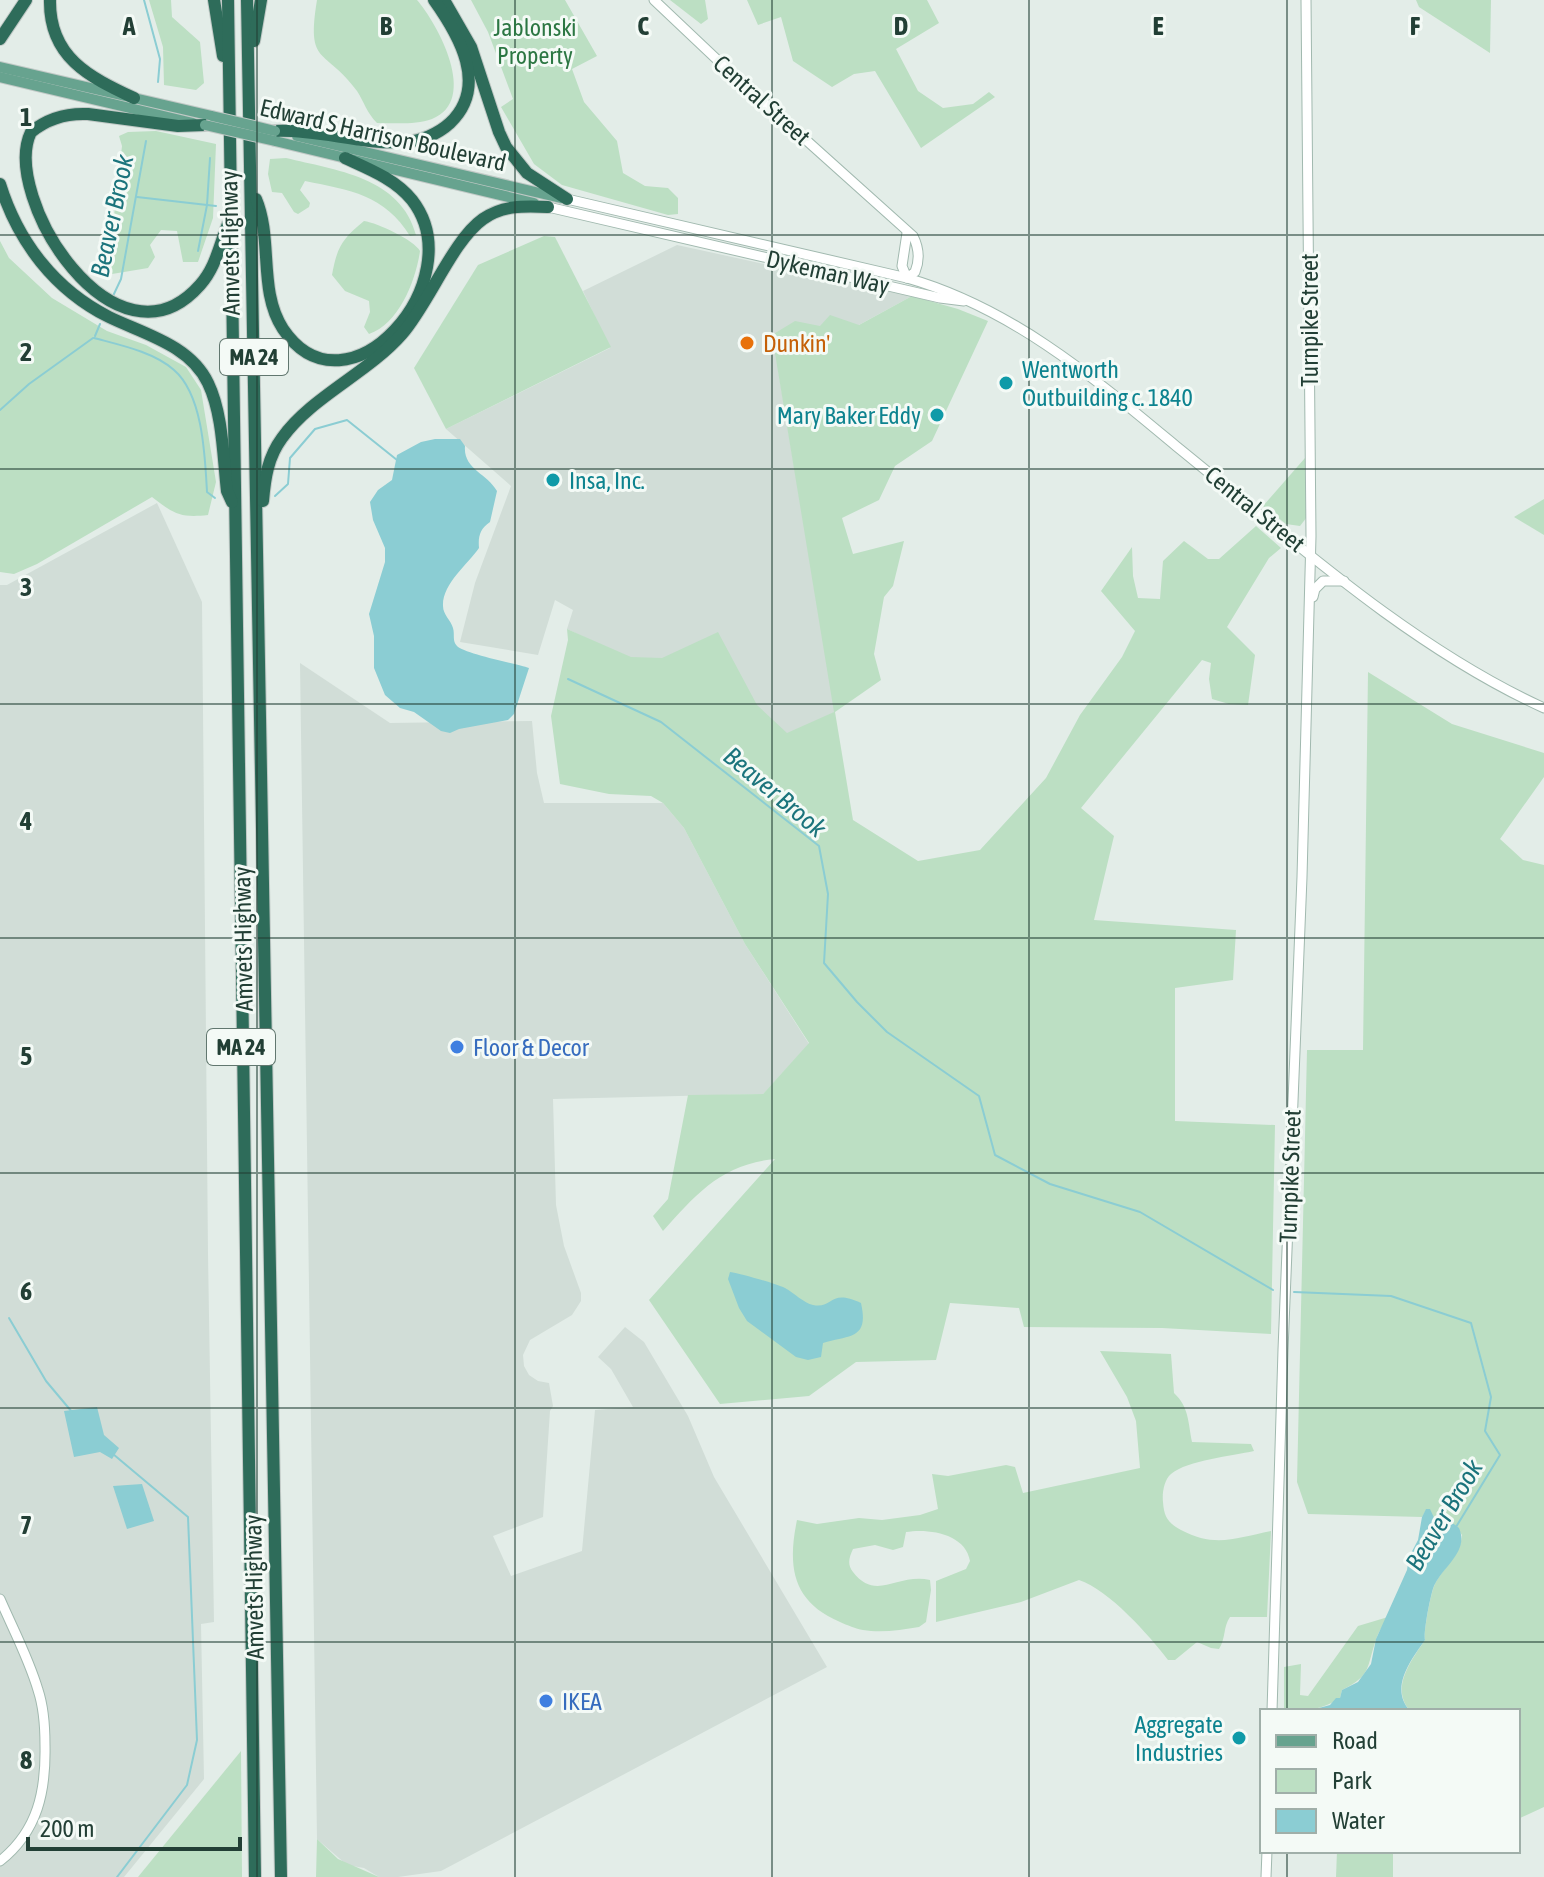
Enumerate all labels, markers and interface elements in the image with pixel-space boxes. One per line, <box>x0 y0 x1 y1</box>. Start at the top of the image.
text: A <box>122 11 136 41</box>
text: B <box>380 11 393 41</box>
text: C <box>637 11 649 41</box>
text: D <box>894 11 908 41</box>
text: E <box>1152 11 1164 41</box>
text: F <box>1410 11 1421 41</box>
park label: Jablonski Property <box>493 14 577 69</box>
street label: Central Street <box>708 50 816 150</box>
street label: Edward S Harrison Boulevard <box>257 94 509 176</box>
text: 1 <box>20 102 32 132</box>
water label: Beaver Brook <box>84 152 140 280</box>
street label: Amvets Highway <box>215 170 245 316</box>
street label: Dykeman Way <box>764 245 892 299</box>
street label: Turnpike Street <box>1296 253 1323 387</box>
place label: Dunkin' <box>763 330 830 357</box>
marker: Dunkin' <box>738 334 756 352</box>
text: 2 <box>20 337 32 367</box>
road number: MA 24 <box>220 339 288 375</box>
place label: Wentworth Outbuilding c. 1840 <box>1022 356 1193 411</box>
marker: Wentworth Outbuilding c. 1840 <box>997 374 1015 392</box>
place label: Mary Baker Eddy <box>777 402 921 429</box>
marker: Mary Baker Eddy <box>928 406 946 424</box>
street label: Central Street <box>1200 461 1310 557</box>
place label: Insa, Inc. <box>569 467 645 494</box>
marker: Insa, Inc. <box>544 471 562 489</box>
text: 3 <box>20 572 32 602</box>
water label: Beaver Brook <box>718 741 833 844</box>
text: 4 <box>19 806 32 836</box>
street label: Amvets Highway <box>228 866 258 1012</box>
road number: MA 24 <box>207 1029 275 1065</box>
place label: Floor & Decor <box>473 1034 590 1061</box>
marker: Floor & Decor <box>448 1038 466 1056</box>
text: 5 <box>20 1041 32 1071</box>
street label: Turnpike Street <box>1274 1109 1306 1243</box>
text: 6 <box>20 1276 32 1306</box>
water label: Beaver Brook <box>1399 1454 1489 1576</box>
text: 7 <box>20 1510 32 1540</box>
street label: Amvets Highway <box>239 1514 269 1660</box>
place label: IKEA <box>562 1688 602 1715</box>
marker: IKEA <box>537 1692 555 1710</box>
legend <box>1260 1709 1520 1853</box>
place label: Aggregate Industries <box>1135 1711 1223 1766</box>
text: Road <box>1332 1727 1378 1754</box>
marker: Aggregate Industries <box>1230 1729 1248 1747</box>
text: 8 <box>20 1745 32 1775</box>
text: Park <box>1332 1767 1373 1794</box>
scale bar <box>28 1801 240 1851</box>
text: Water <box>1332 1807 1385 1834</box>
text: 200 m <box>40 1815 94 1842</box>

